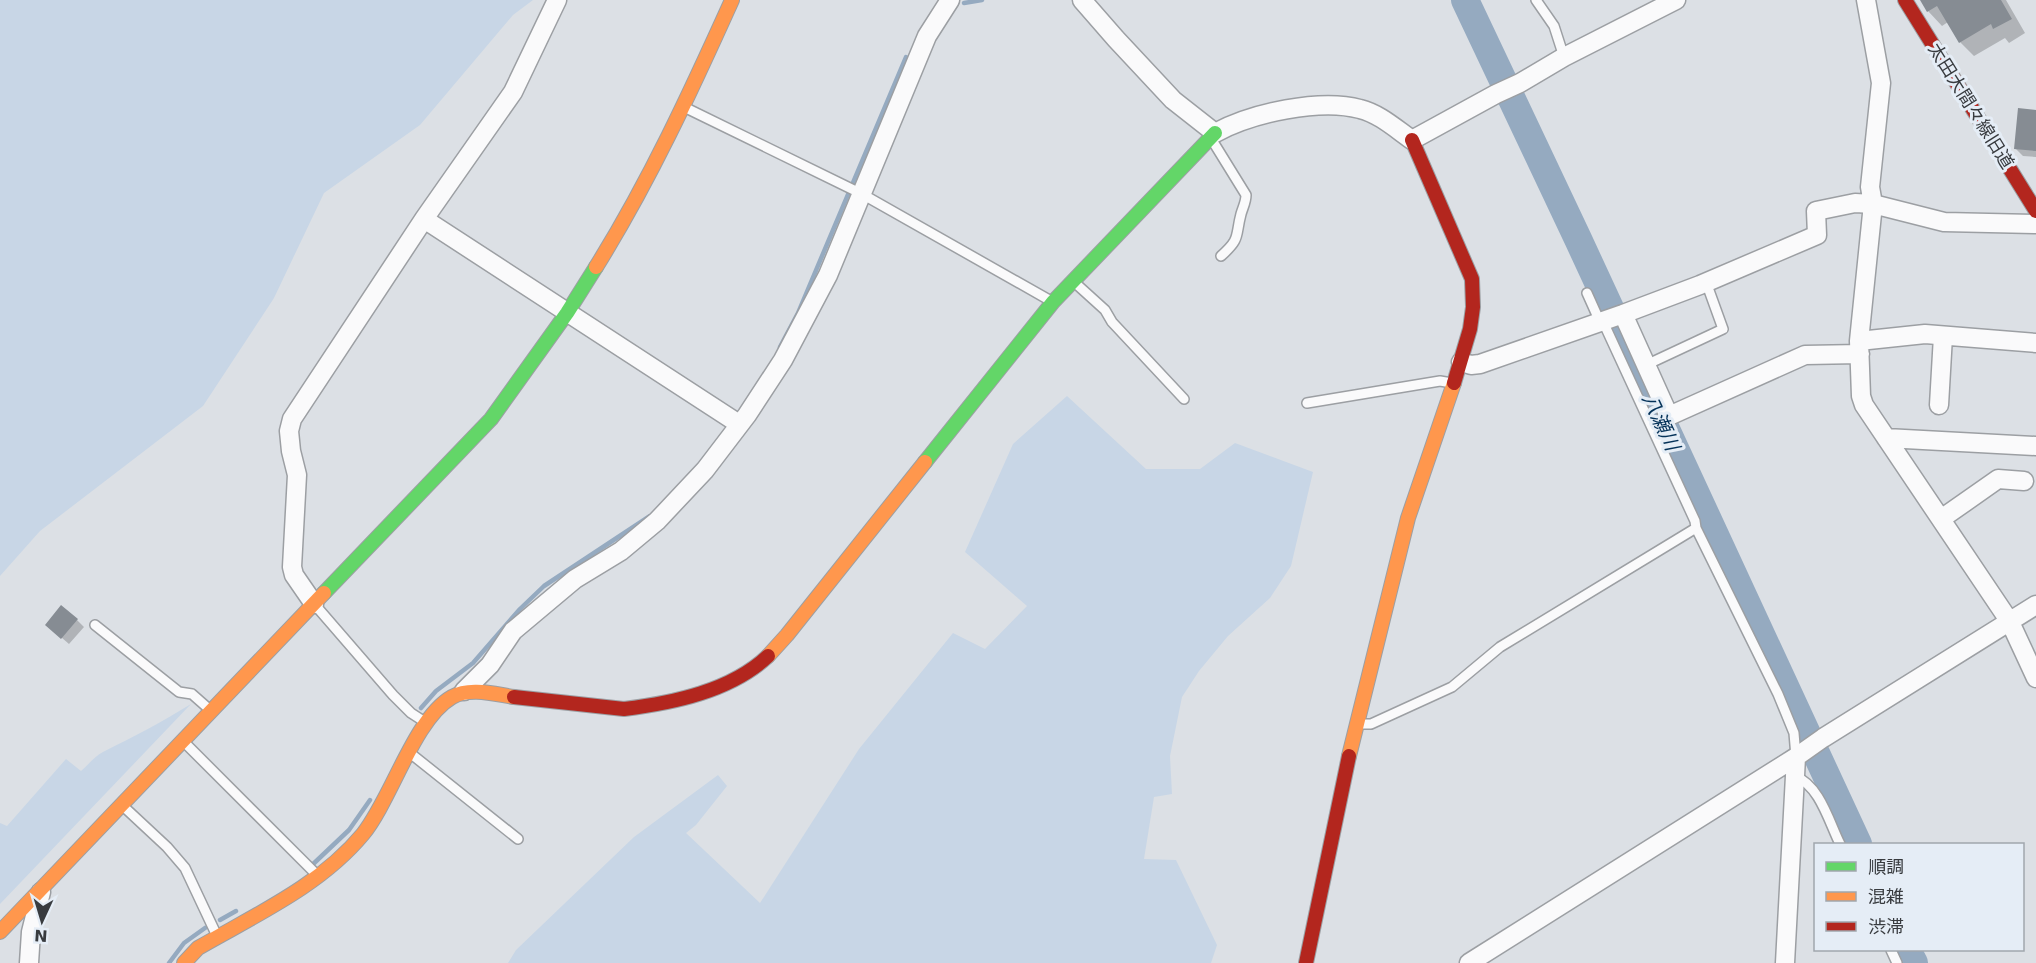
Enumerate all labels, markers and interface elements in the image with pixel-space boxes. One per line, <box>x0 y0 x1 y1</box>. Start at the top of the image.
street label: 太田大間々線旧道 <box>1924 39 2018 172</box>
water label: 八瀬川 <box>1637 390 1685 456</box>
legend <box>1814 843 2024 951</box>
text: 順調 <box>1868 856 1904 877</box>
text: 混雑 <box>1868 886 1904 907</box>
north arrow <box>12 891 72 951</box>
text: 渋滞 <box>1868 916 1904 937</box>
text: N <box>34 926 48 945</box>

